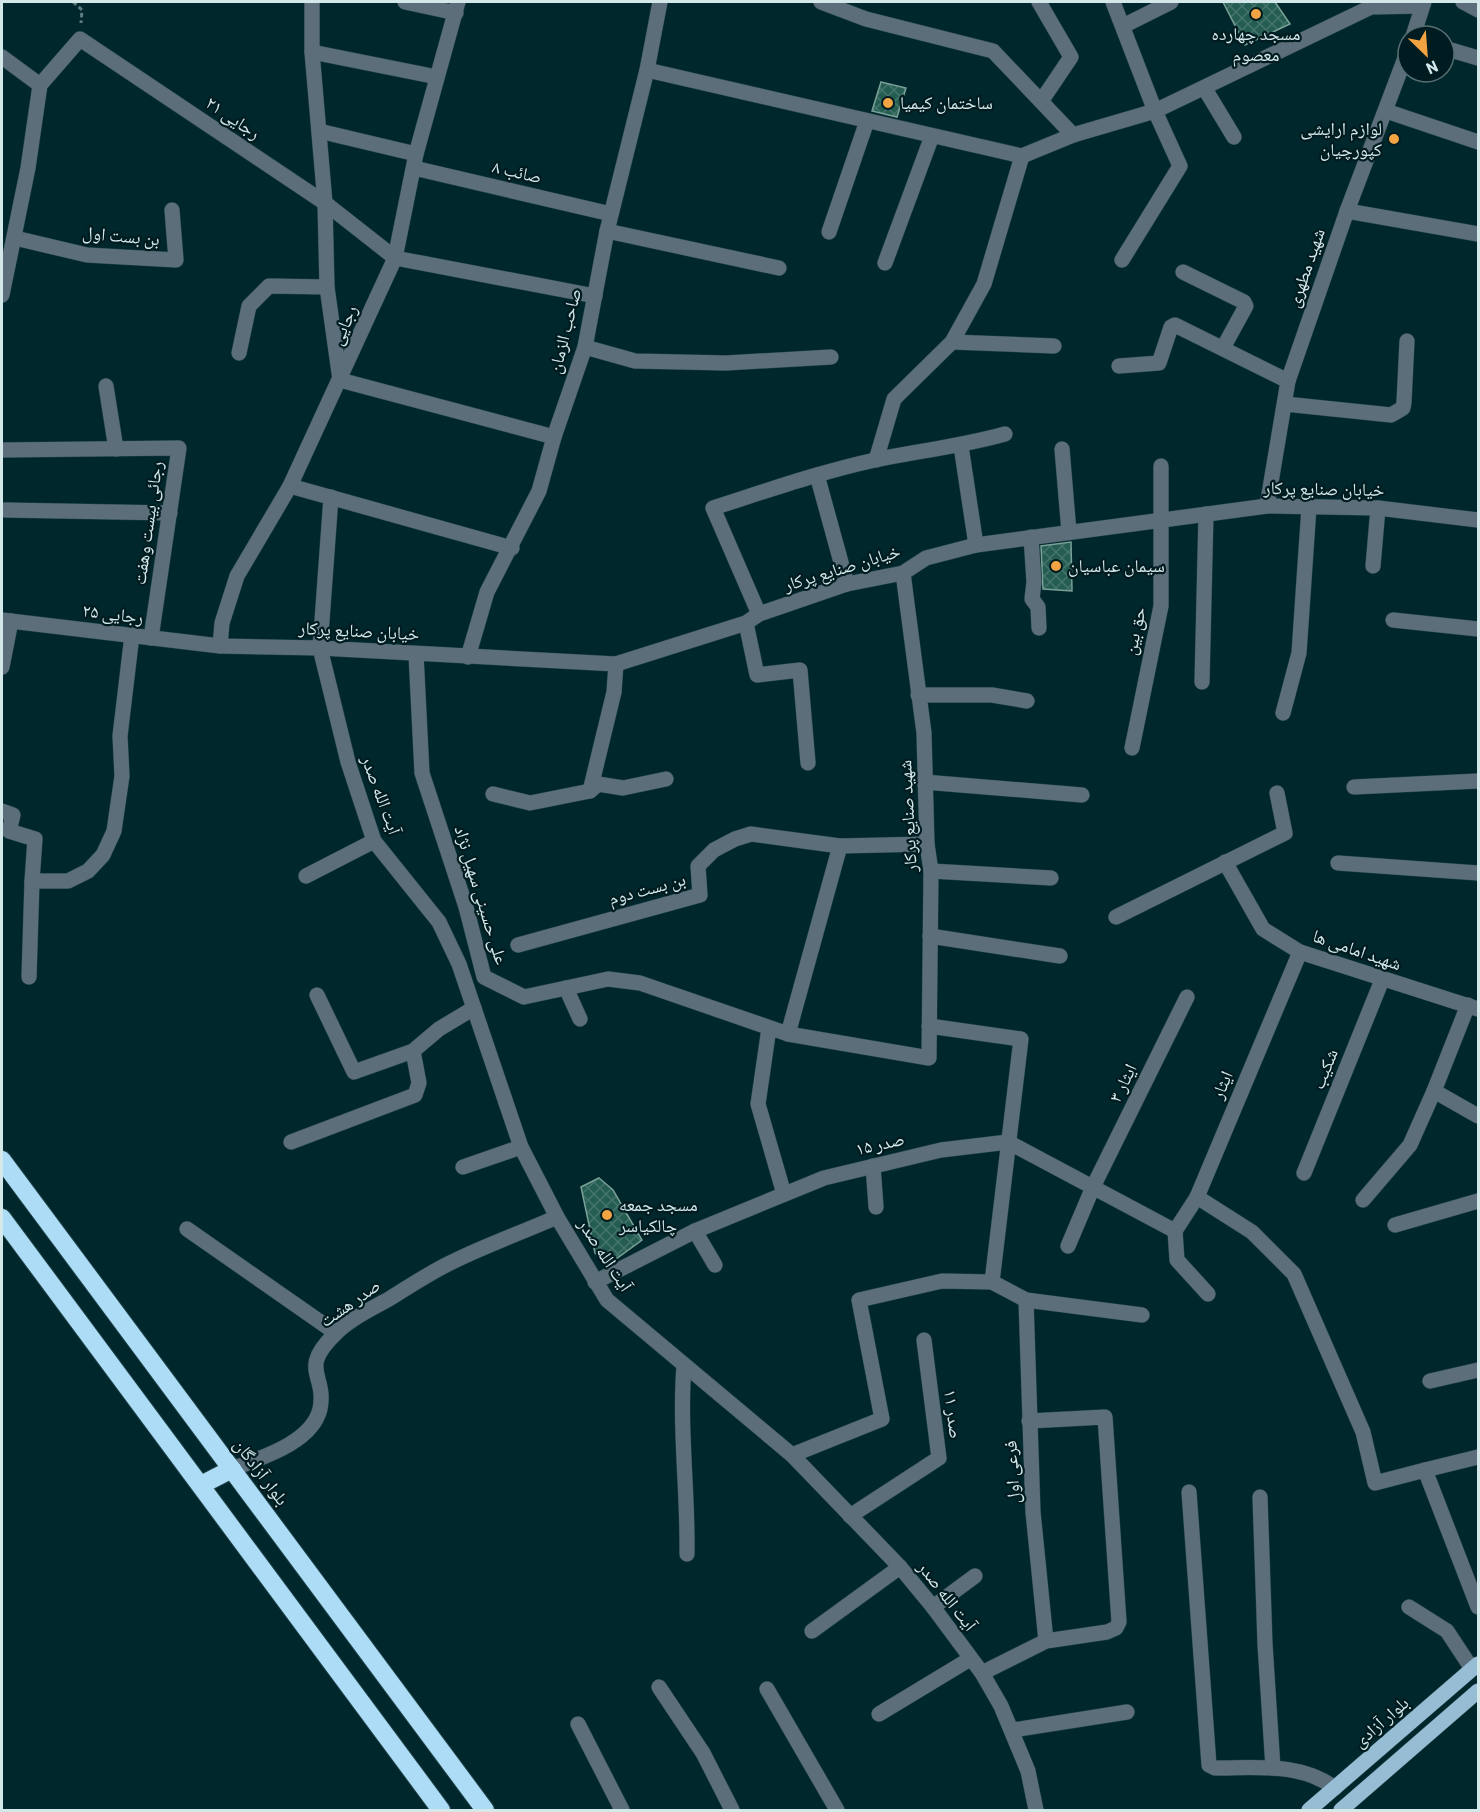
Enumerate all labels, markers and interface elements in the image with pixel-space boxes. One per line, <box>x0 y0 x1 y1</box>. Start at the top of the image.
marker: مسجد چهارده معصوم <box>1249 7 1263 21</box>
place label: مسجد چهارده معصوم <box>1212 22 1300 67</box>
north arrow <box>1396 24 1456 84</box>
text: N <box>1424 57 1441 79</box>
street label: رجایی ۲۱ <box>201 91 265 144</box>
place label: ساختمان کیمیا <box>900 91 993 114</box>
marker: ساختمان کیمیا <box>881 96 895 110</box>
place label: لوازم ارایشی کپورچیان <box>1300 117 1383 161</box>
marker: لوازم ارایشی کپورچیان <box>1387 132 1401 146</box>
street label: صائب ۸ <box>490 155 544 188</box>
street label: بن بست اول <box>81 221 161 250</box>
street label: شهید مطهری <box>1281 225 1330 310</box>
street label: صاحب الزمان <box>543 286 586 376</box>
street label: رجایی <box>325 301 363 348</box>
street label: رجائی بیست وهفت <box>127 460 168 586</box>
street label: خیابان صنایع پرکار <box>1262 476 1385 502</box>
street label: خیابان صنایع پرکار <box>780 539 903 597</box>
place label: سیمان عباسیان <box>1068 554 1165 577</box>
marker: سیمان عباسیان <box>1049 559 1063 573</box>
street label: رجایی ۲۵ <box>81 598 145 629</box>
street label: حق بین <box>1118 605 1151 657</box>
street label: خیابان صنایع پرکار <box>297 616 420 646</box>
street label: آیت الله صدر <box>357 751 407 838</box>
street label: شهید صنایع پرکار <box>893 759 923 874</box>
street label: علی حسینی سهیل نژاد <box>449 823 514 967</box>
street label: بن بست دوم <box>606 867 688 911</box>
street label: شهید امامی ها <box>1310 924 1405 975</box>
street label: شکیب <box>1306 1045 1343 1092</box>
street label: ایثار ۳ <box>1103 1060 1141 1106</box>
street label: ایثار <box>1205 1067 1237 1103</box>
street label: صدر ۱۵ <box>853 1127 906 1159</box>
place label: مسجد جمعه چالکیاسر <box>618 1193 698 1237</box>
marker: مسجد جمعه چالکیاسر <box>600 1208 614 1222</box>
street label: آیت الله صدر <box>573 1213 638 1296</box>
street label: صدر هشت <box>315 1273 384 1331</box>
street label: صدر ۱۱ <box>940 1388 968 1440</box>
street label: بلوار آزادگان <box>229 1434 294 1510</box>
street label: فرعی اول <box>998 1440 1025 1504</box>
street label: آیت الله صدر <box>913 1555 982 1635</box>
street label: بلوار آزادی <box>1348 1691 1413 1752</box>

